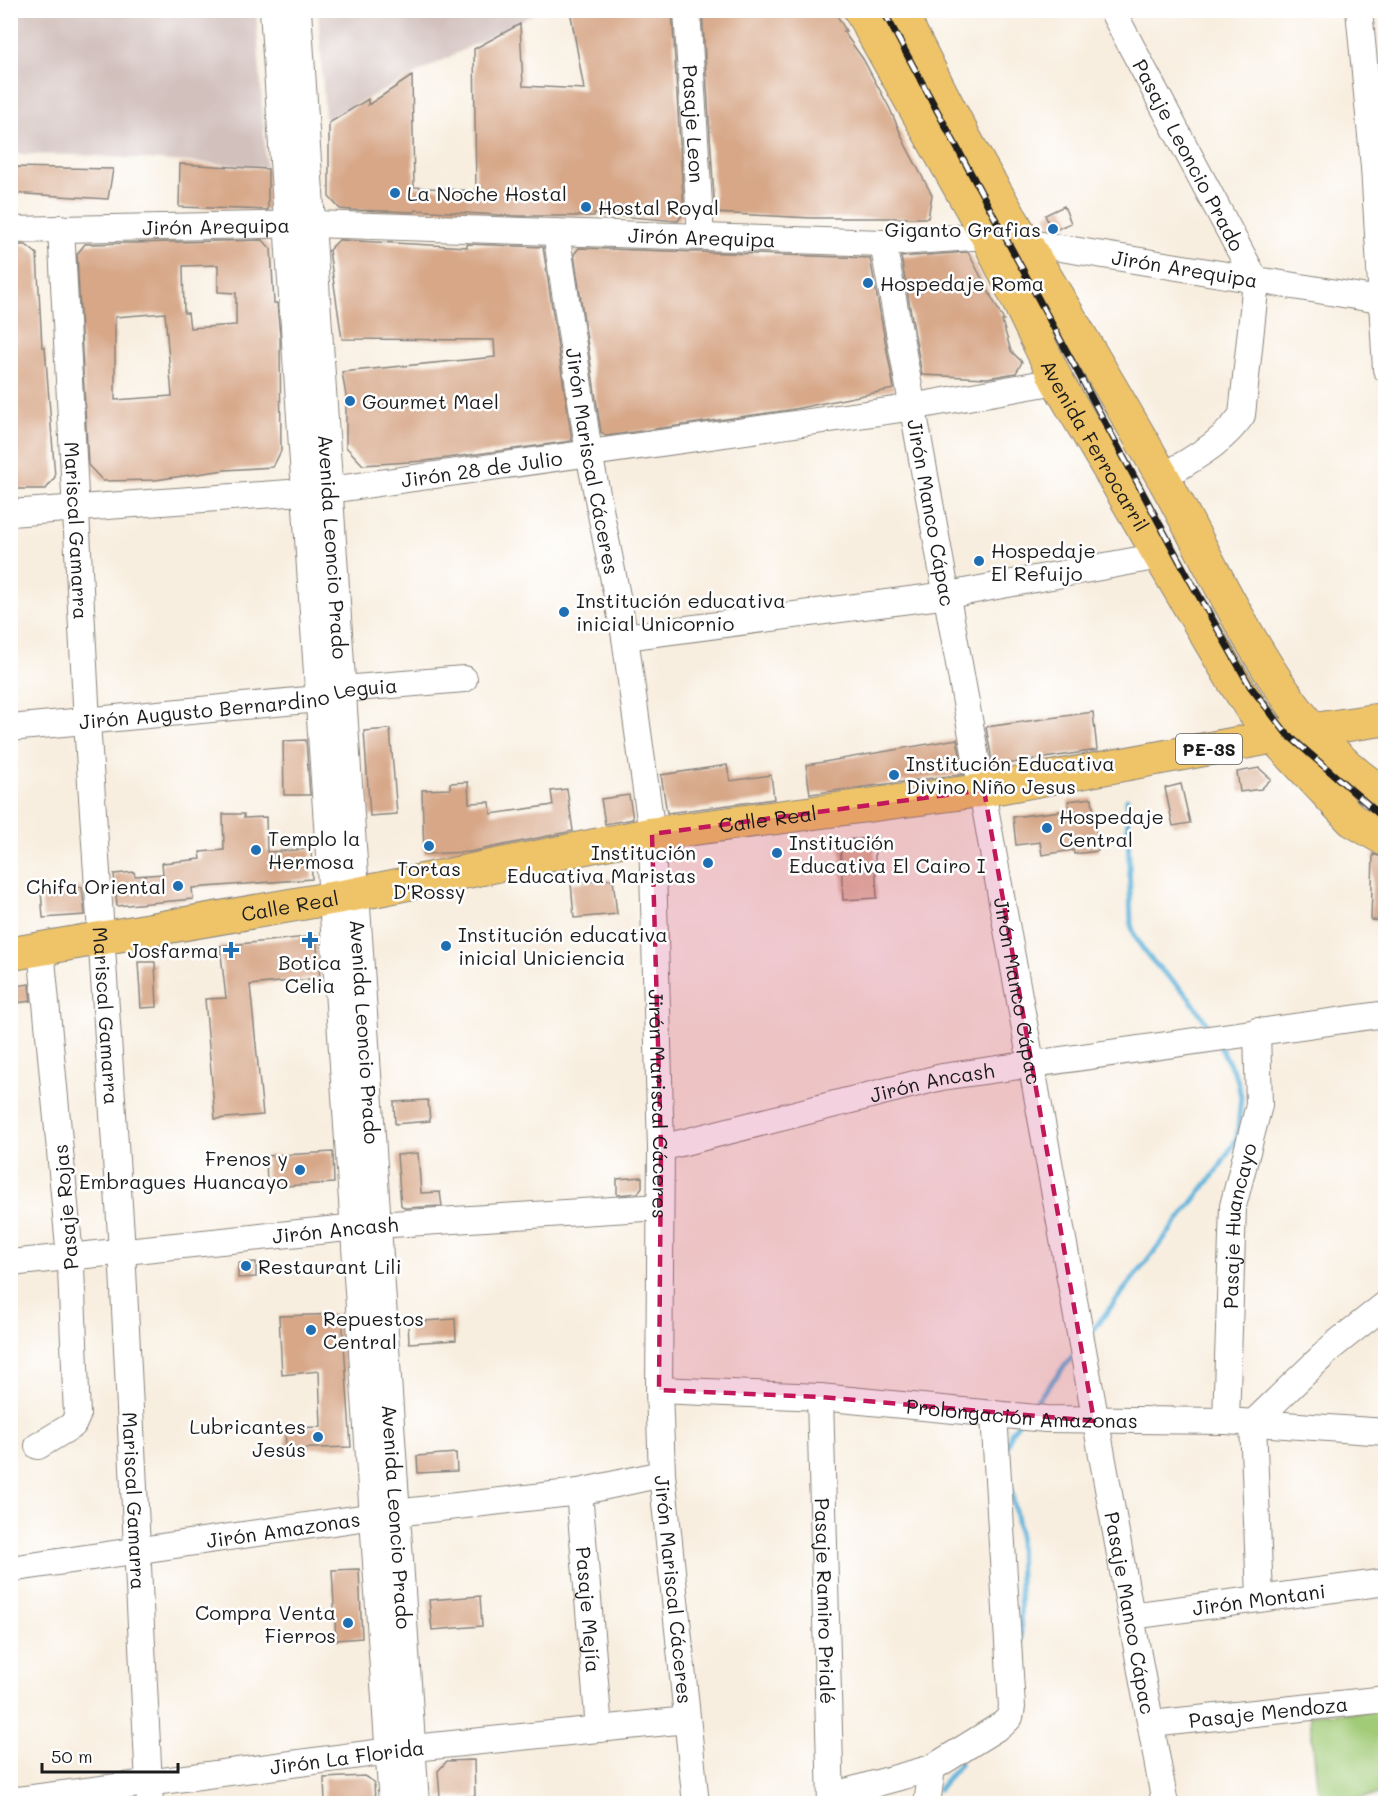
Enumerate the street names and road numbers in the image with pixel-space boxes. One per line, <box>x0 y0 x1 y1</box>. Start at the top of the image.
street label: Pasaje Leoncio Prado <box>1127 54 1251 255</box>
street label: Pasaje Leon <box>677 64 711 184</box>
street label: Jirón Arequipa <box>142 211 290 240</box>
street label: Jirón Arequipa <box>628 222 776 252</box>
street label: Jirón Arequipa <box>1110 244 1260 293</box>
street label: Jirón Mariscal Cáceres <box>560 346 625 577</box>
street label: Avenida Ferrocarril <box>1035 355 1155 536</box>
street label: Jirón Manco Cápac <box>902 417 961 608</box>
street label: Avenida Leoncio Prado <box>313 434 354 660</box>
street label: Mariscal Gamarra <box>59 441 95 620</box>
street label: Jirón 28 de Julio <box>399 444 564 493</box>
street label: Jirón Augusto Bernardino Leguia <box>78 672 398 734</box>
road number: PE-3S <box>1176 734 1242 764</box>
street label: Calle Real <box>717 799 818 838</box>
street label: Calle Real <box>239 884 340 927</box>
street label: Jirón Manco Cápac <box>988 895 1048 1086</box>
street label: Avenida Leoncio Prado <box>345 919 386 1145</box>
street label: Mariscal Gamarra <box>88 926 125 1105</box>
street label: Jirón Mariscal Cáceres <box>643 989 674 1219</box>
street label: Jirón Ancash <box>867 1057 996 1108</box>
street label: Pasaje Huancayo <box>1217 1140 1262 1309</box>
street label: Pasaje Rojas <box>47 1143 83 1271</box>
street label: Jirón Ancash <box>271 1211 399 1249</box>
street label: Prolongación Amazonas <box>905 1392 1138 1433</box>
street label: Avenida Leoncio Prado <box>377 1404 417 1630</box>
street label: Mariscal Gamarra <box>117 1411 152 1591</box>
street label: Jirón Mariscal Cáceres <box>649 1474 699 1705</box>
street label: Pasaje Ramiro Prialé <box>810 1497 841 1704</box>
street label: Jirón Amazonas <box>205 1505 362 1553</box>
street label: Pasaje Manco Cápac <box>1099 1509 1162 1716</box>
street label: Pasaje Mejía <box>571 1546 607 1674</box>
street label: Jirón Montani <box>1191 1577 1327 1621</box>
street label: Pasaje Mendoza <box>1187 1690 1349 1733</box>
street label: Jirón La Florida <box>268 1734 425 1780</box>

